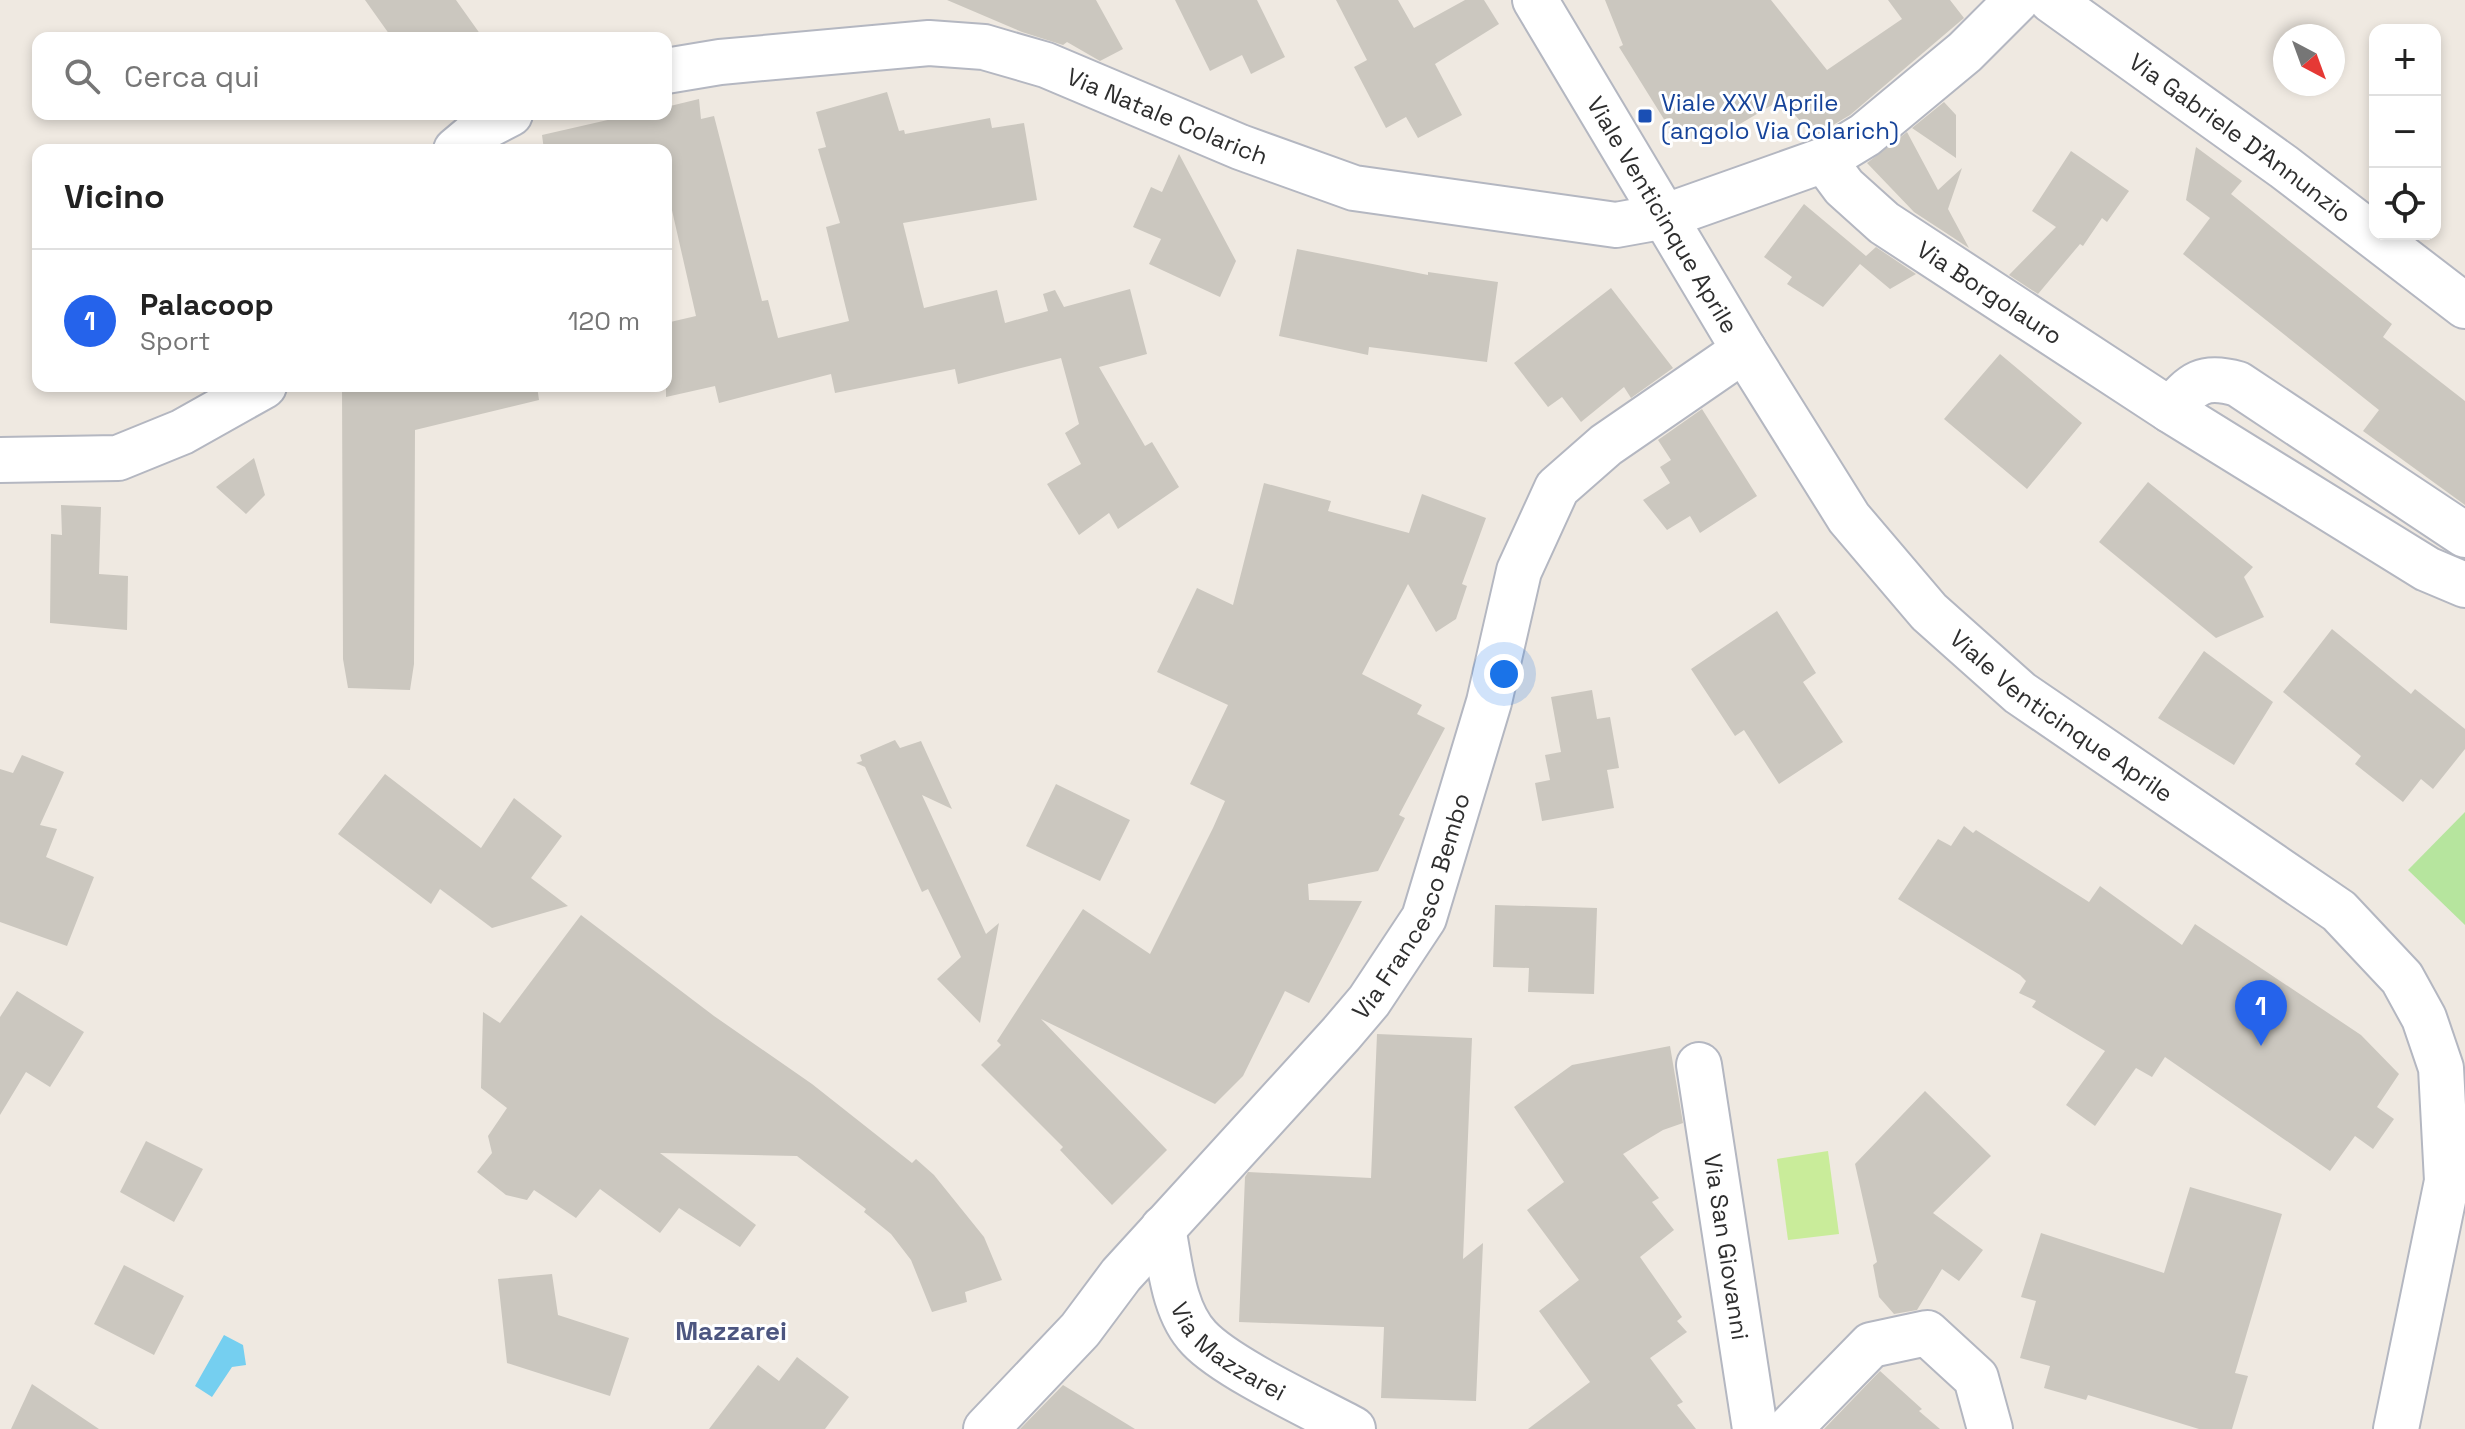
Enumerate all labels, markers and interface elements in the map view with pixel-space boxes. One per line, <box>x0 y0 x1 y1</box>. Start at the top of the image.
north arrow <box>2273 24 2345 96</box>
map controls <box>2369 24 2441 240</box>
button: + <box>2369 24 2441 96</box>
search box <box>32 32 672 120</box>
street label: Via Gabriele D'Annunzio <box>2123 46 2358 229</box>
icon: search <box>60 54 104 98</box>
text: Cerca qui <box>124 57 260 96</box>
street label: Via Natale Colarich <box>1062 60 1272 171</box>
place label: Viale XXV Aprile (angolo Via Colarich) <box>1661 87 1899 146</box>
street label: Viale Venticinque Aprile <box>1580 90 1746 339</box>
button: − <box>2369 96 2441 168</box>
marker: Viale XXV Aprile (angolo Via Colarich) <box>1636 107 1654 125</box>
button: locate <box>2369 168 2441 240</box>
text: Vicino <box>64 175 165 218</box>
street label: Via Borgolauro <box>1911 233 2069 351</box>
text: Palacoop <box>140 285 274 324</box>
text: 1 <box>84 304 96 338</box>
text: 120 m <box>568 304 640 338</box>
text: Sport <box>140 324 211 358</box>
street label: Viale Venticinque Aprile <box>1944 623 2179 809</box>
your location <box>1484 654 1524 694</box>
street label: Via Francesco Bembo <box>1345 789 1476 1026</box>
pin: 1 <box>2235 980 2287 1046</box>
street label: Via San Giovanni <box>1697 1152 1757 1342</box>
street label: Via Mazzarei <box>1164 1297 1292 1407</box>
district label: Mazzarei <box>675 1314 787 1348</box>

